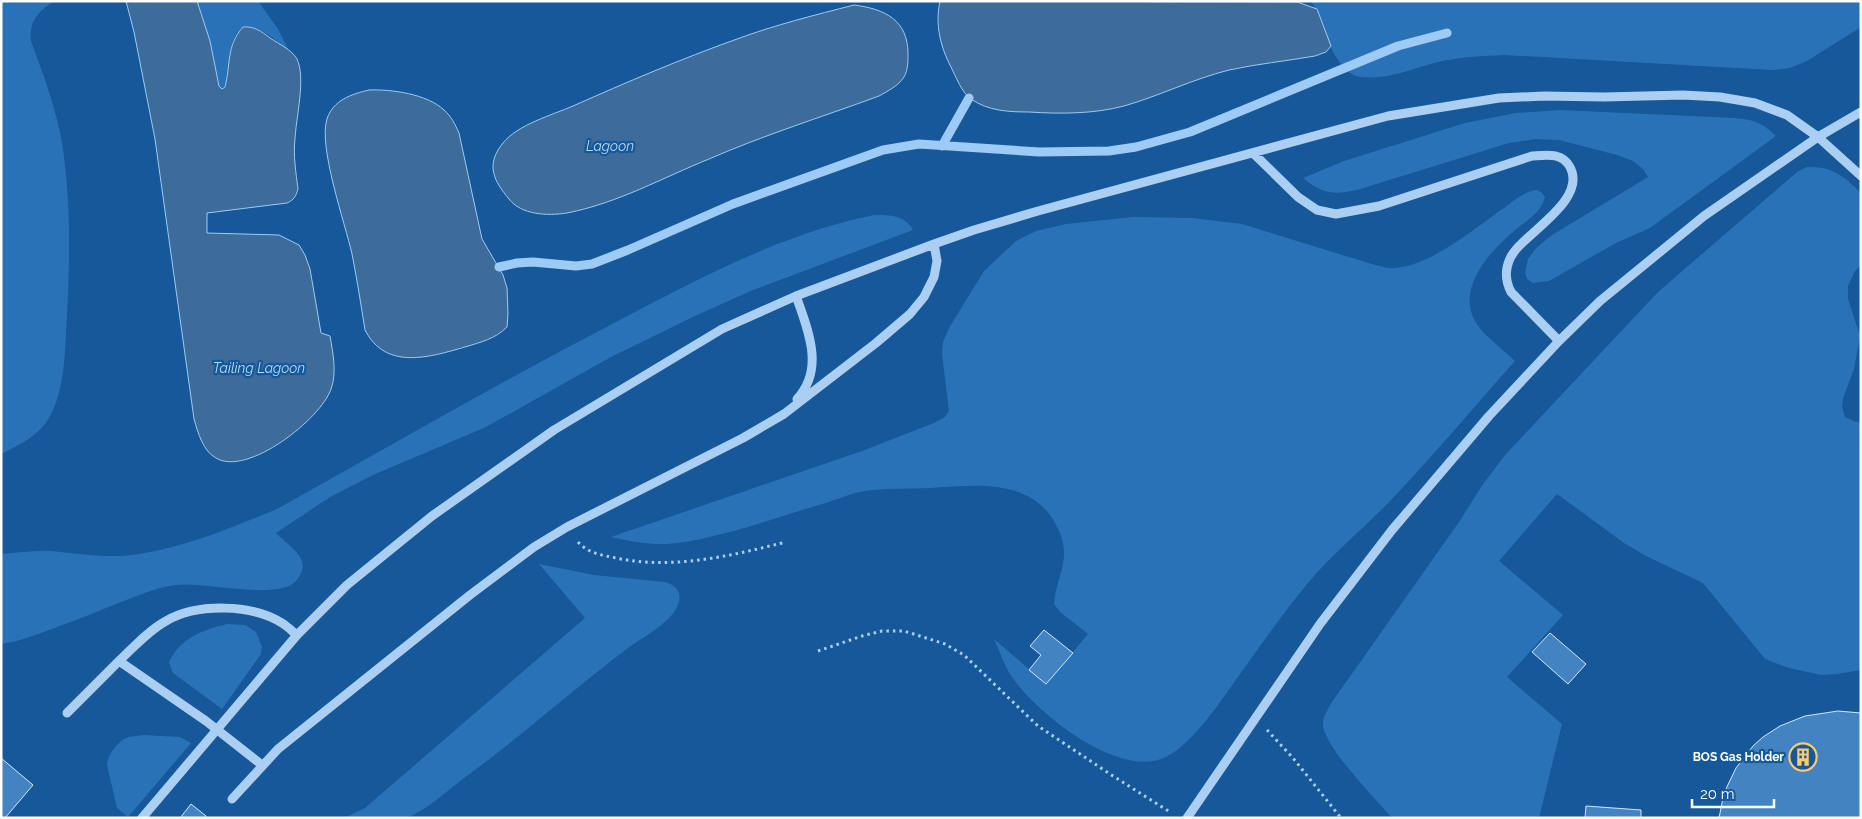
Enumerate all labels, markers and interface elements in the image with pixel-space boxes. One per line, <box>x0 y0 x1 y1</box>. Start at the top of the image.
water label: Lagoon <box>586 138 634 154</box>
water label: Tailing Lagoon <box>213 360 305 376</box>
building icon: BOS Gas Holder <box>1788 742 1818 772</box>
place label: BOS Gas Holder <box>1693 750 1784 764</box>
scale bar <box>1692 776 1774 808</box>
text: 20 m <box>1700 785 1735 803</box>

